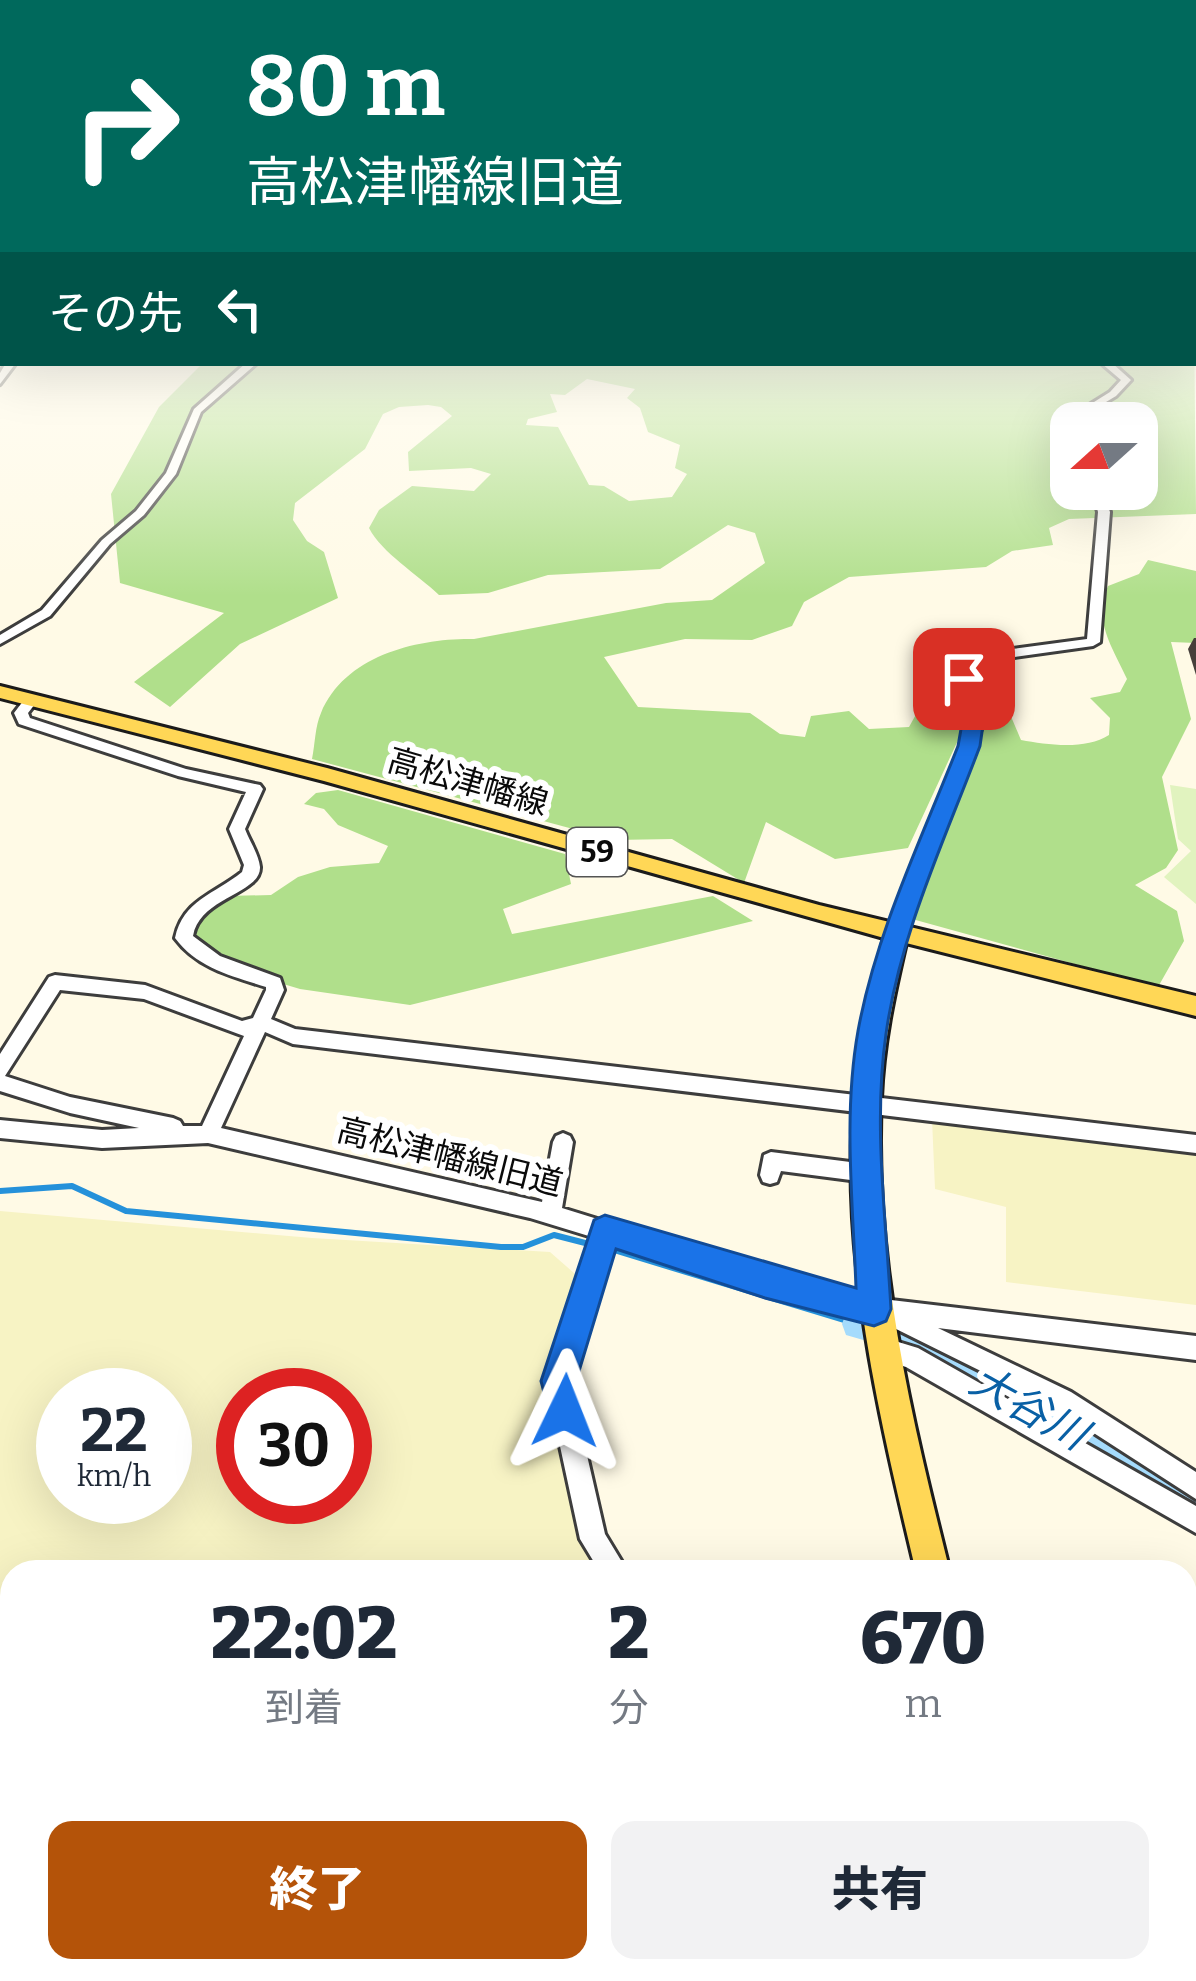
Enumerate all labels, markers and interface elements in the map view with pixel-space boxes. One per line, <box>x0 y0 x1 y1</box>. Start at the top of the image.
text: 80 m <box>246 36 445 137</box>
icon: right <box>48 48 204 204</box>
text: 高松津幡線旧道 <box>246 151 624 215</box>
icon: left <box>207 276 273 342</box>
text: その先 <box>48 287 183 341</box>
north arrow <box>1050 402 1158 510</box>
map controls <box>1050 402 1158 510</box>
pin <box>913 628 1015 730</box>
icon: arrive <box>931 646 997 712</box>
street label: 高松津幡線 <box>383 740 553 824</box>
road number: 59 <box>567 828 627 876</box>
street label: 高松津幡線旧道 <box>333 1110 567 1204</box>
position arrow <box>502 1348 628 1474</box>
water label: 大谷川 <box>961 1355 1099 1462</box>
speed limit sign: 30 <box>216 1368 372 1524</box>
text: 22 <box>80 1395 148 1467</box>
text: km/h <box>77 1458 151 1494</box>
text: 22:02 <box>211 1591 397 1677</box>
text: 2 <box>608 1591 649 1677</box>
text: 670 <box>860 1596 986 1682</box>
text: m <box>905 1681 942 1727</box>
text: 到着 <box>265 1685 343 1731</box>
text: 分 <box>609 1685 648 1731</box>
button: 終了 <box>48 1821 587 1959</box>
button: 共有 <box>611 1821 1149 1959</box>

